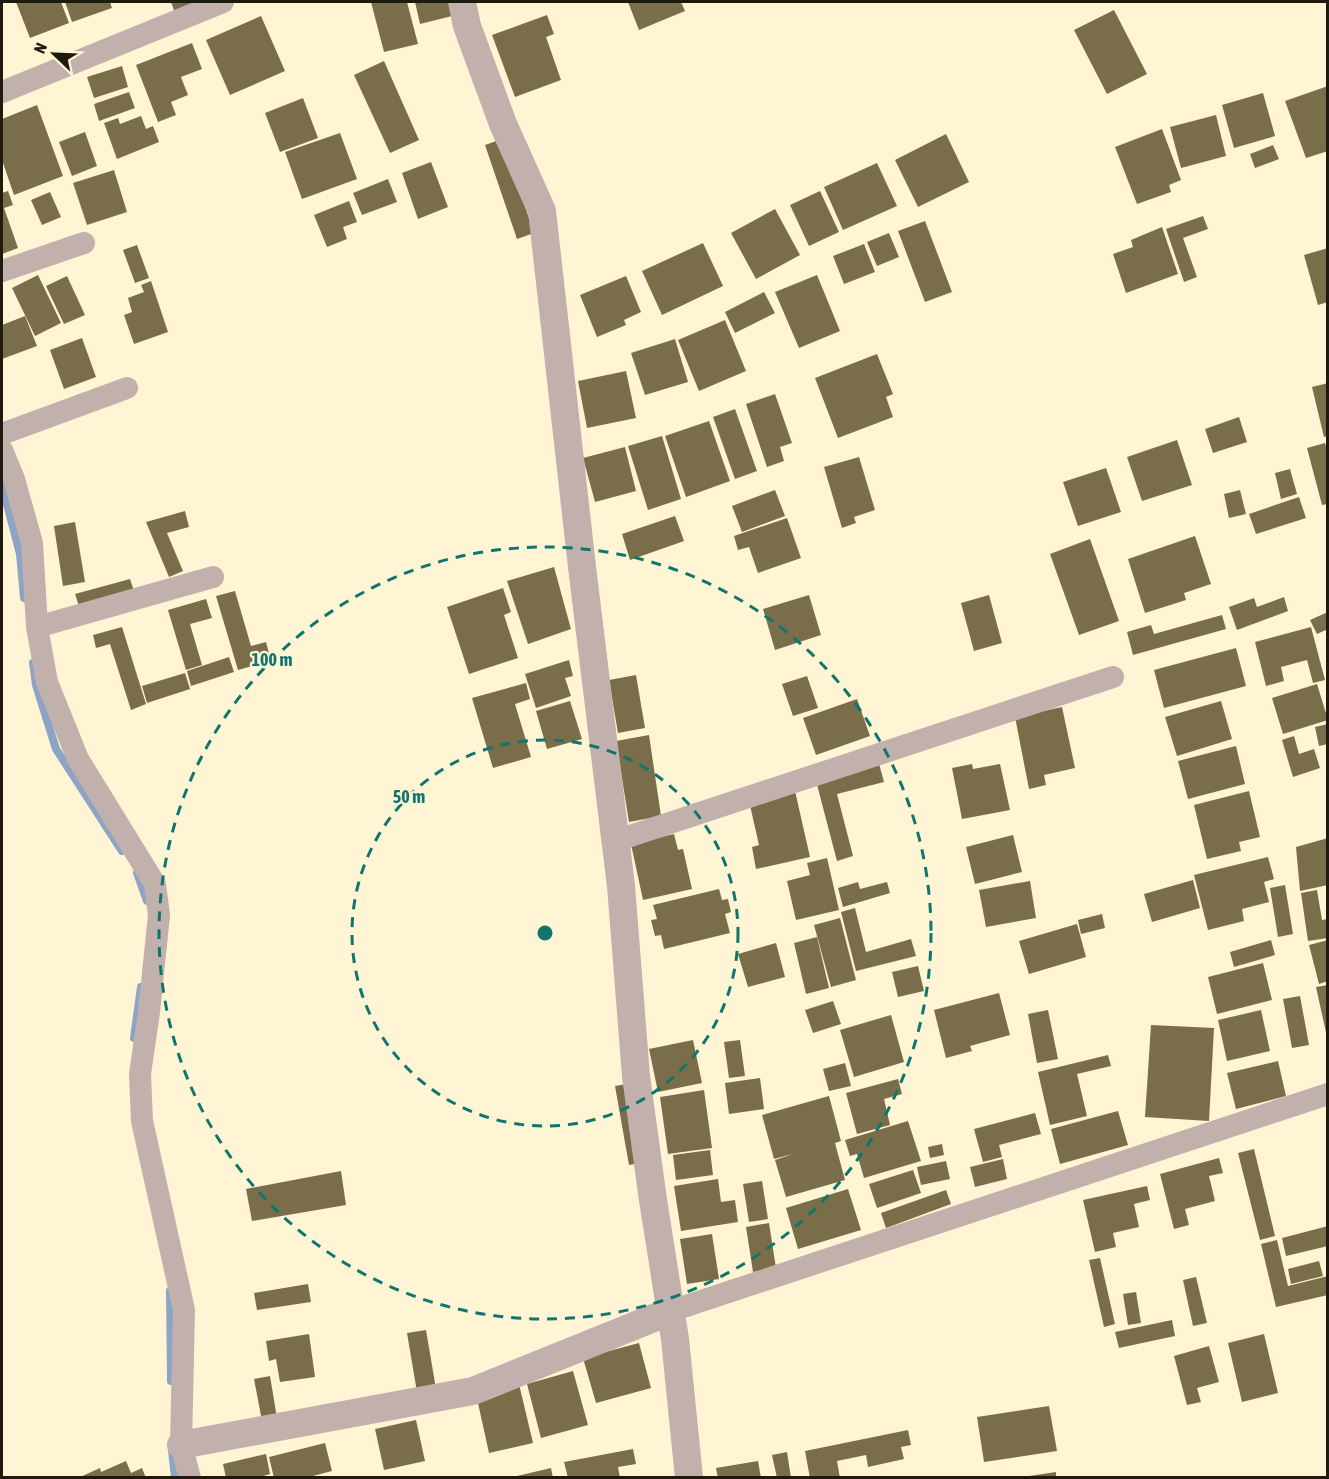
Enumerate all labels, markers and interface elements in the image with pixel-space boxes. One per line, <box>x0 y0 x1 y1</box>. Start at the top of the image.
north arrow <box>24 24 84 84</box>
text: N <box>30 40 50 56</box>
text: 100 m <box>252 649 292 670</box>
text: 50 m <box>393 786 425 807</box>
centre of rings <box>535 923 555 943</box>

